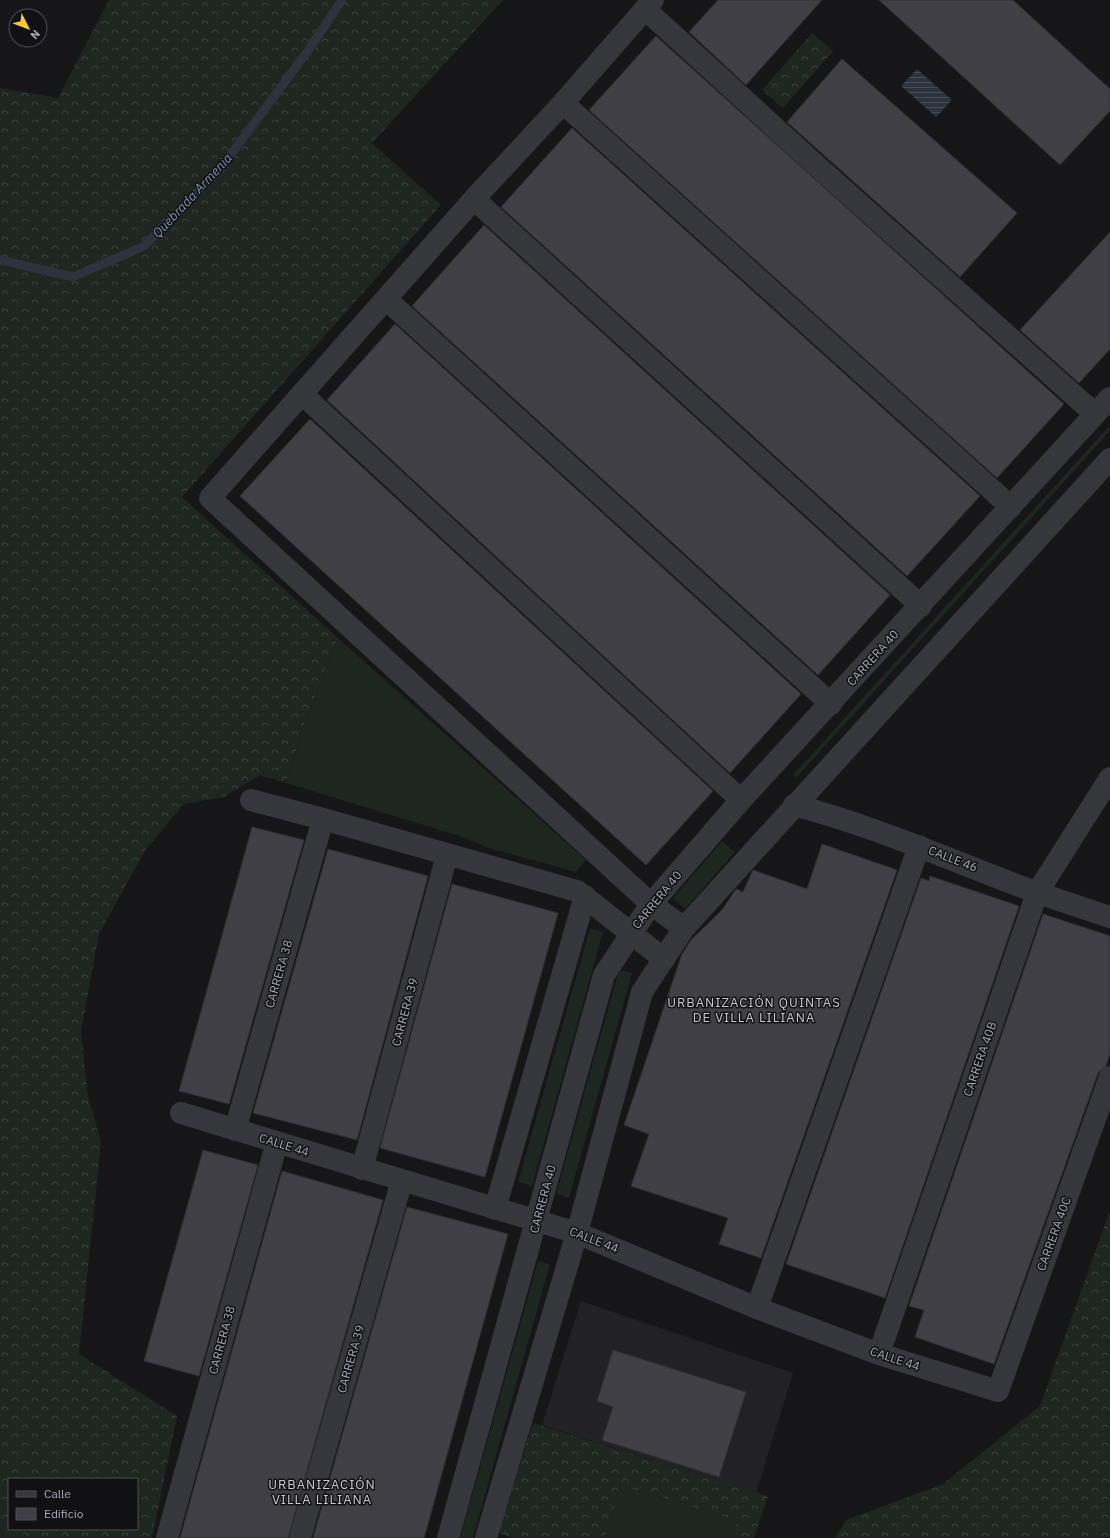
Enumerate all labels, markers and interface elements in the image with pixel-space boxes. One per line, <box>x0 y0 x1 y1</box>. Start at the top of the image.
north arrow <box>8 8 48 48</box>
text: N <box>28 27 43 42</box>
water label: Quebrada Armenia <box>149 150 236 241</box>
street label: CARRERA 40 <box>844 627 902 689</box>
street label: CALLE 46 <box>926 842 980 875</box>
street label: CARRERA 40 <box>629 868 685 932</box>
street label: CARRERA 38 <box>262 938 295 1010</box>
street label: CARRERA 39 <box>388 976 421 1048</box>
district label: URBANIZACIÓN QUINTAS DE VILLA LILIANA <box>667 994 841 1026</box>
street label: CARRERA 40B <box>960 1019 999 1098</box>
street label: CALLE 44 <box>257 1130 311 1159</box>
street label: CARRERA 40 <box>526 1163 559 1235</box>
street label: CARRERA 40C <box>1033 1194 1074 1273</box>
street label: CALLE 44 <box>567 1223 621 1256</box>
street label: CARRERA 38 <box>205 1304 238 1376</box>
street label: CARRERA 39 <box>334 1323 367 1395</box>
street label: CALLE 44 <box>868 1343 922 1374</box>
district label: URBANIZACIÓN VILLA LILIANA <box>268 1476 376 1508</box>
legend <box>8 1478 138 1530</box>
text: Calle <box>44 1486 71 1501</box>
text: Edificio <box>44 1506 84 1521</box>

